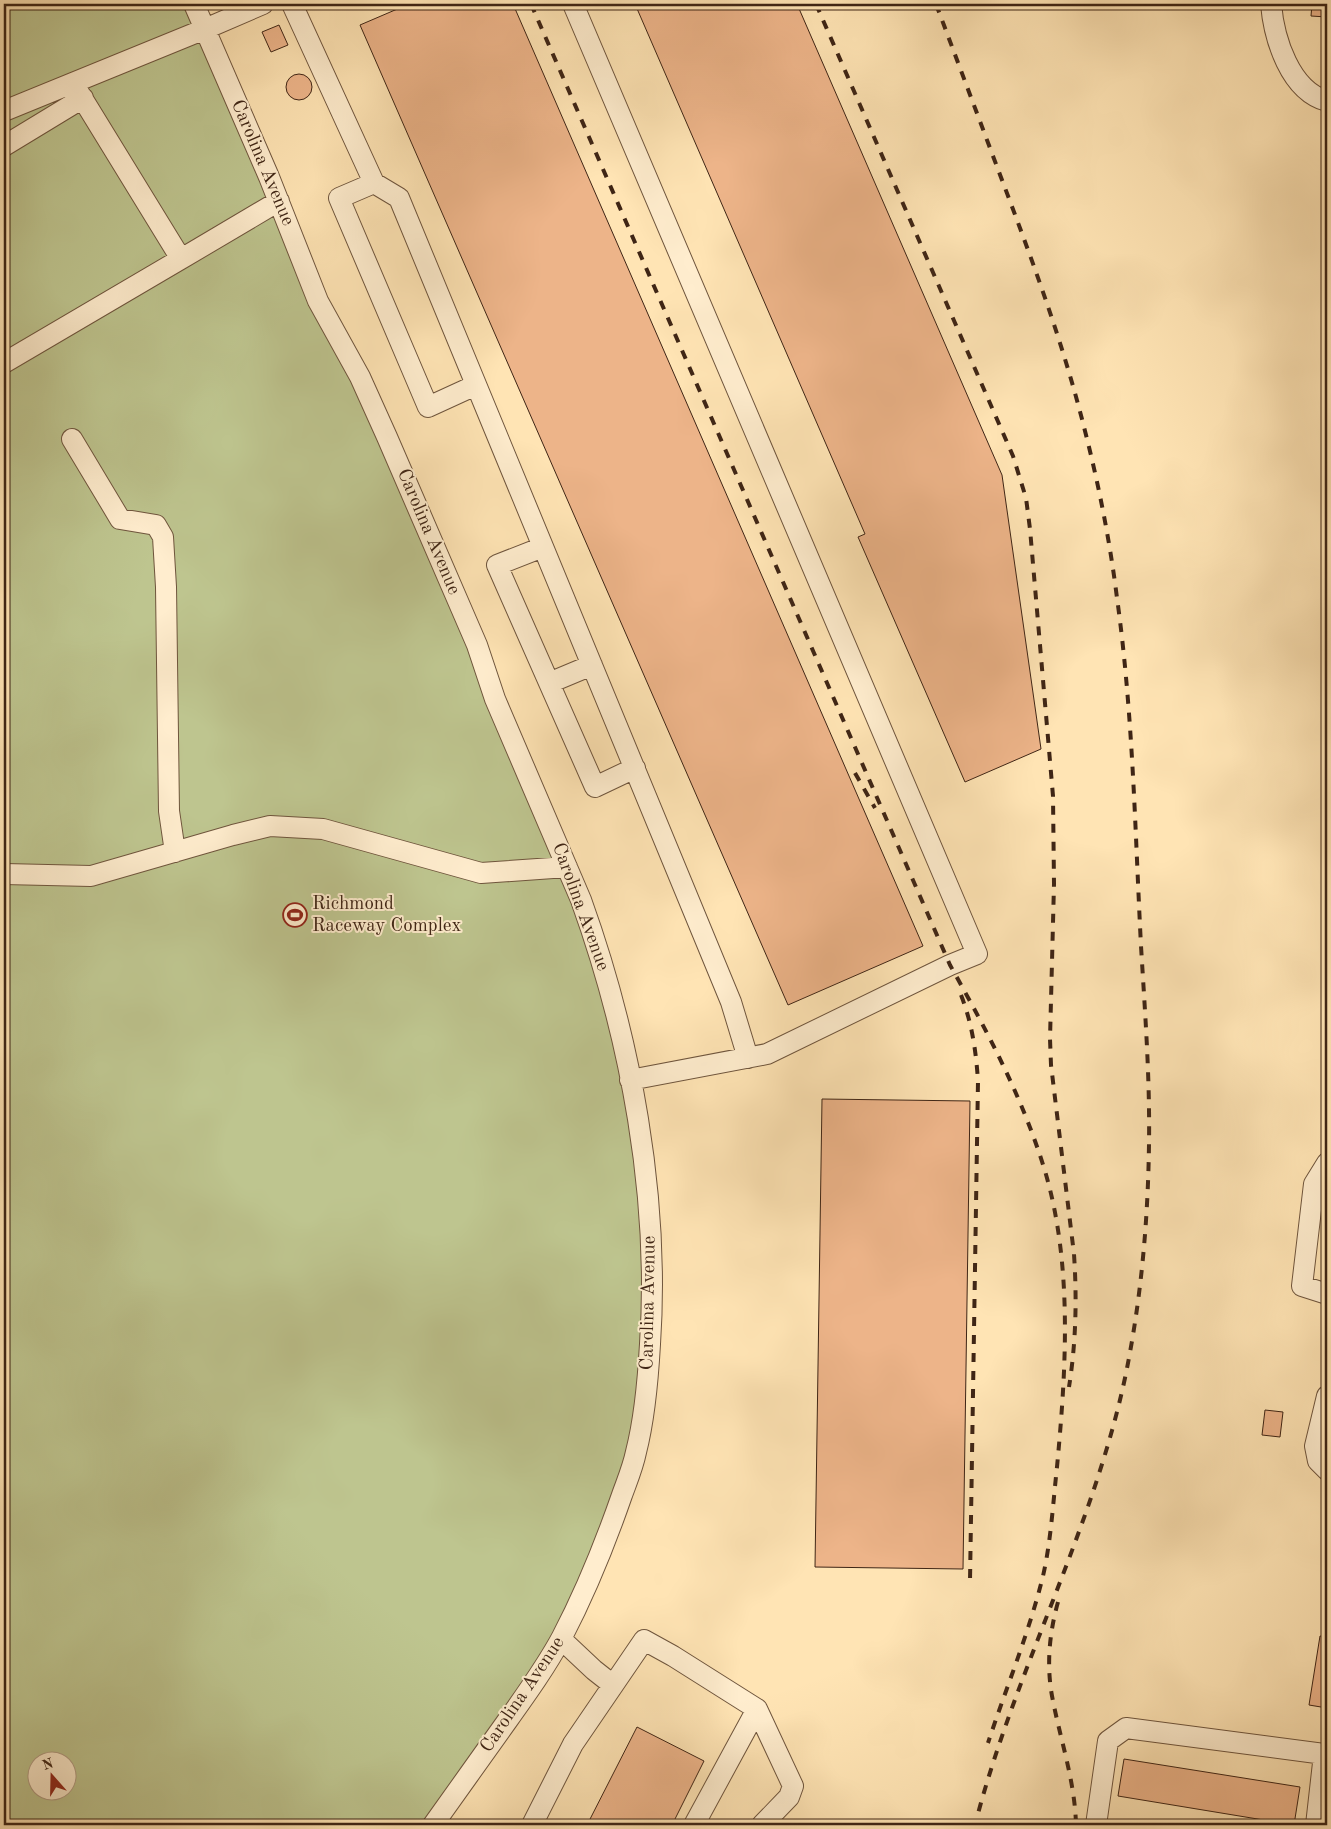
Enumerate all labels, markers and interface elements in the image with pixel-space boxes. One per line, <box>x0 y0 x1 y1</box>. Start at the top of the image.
street label: Carolina Avenue <box>227 97 297 229</box>
street label: Carolina Avenue <box>393 466 463 598</box>
street label: Carolina Avenue <box>548 840 612 974</box>
place label: Richmond Raceway Complex <box>312 895 462 936</box>
sports icon: Richmond Raceway Complex <box>282 902 308 928</box>
street label: Carolina Avenue <box>638 1235 660 1371</box>
street label: Carolina Avenue <box>477 1634 569 1756</box>
north arrow <box>28 1752 78 1802</box>
text: N <box>40 1756 56 1773</box>

